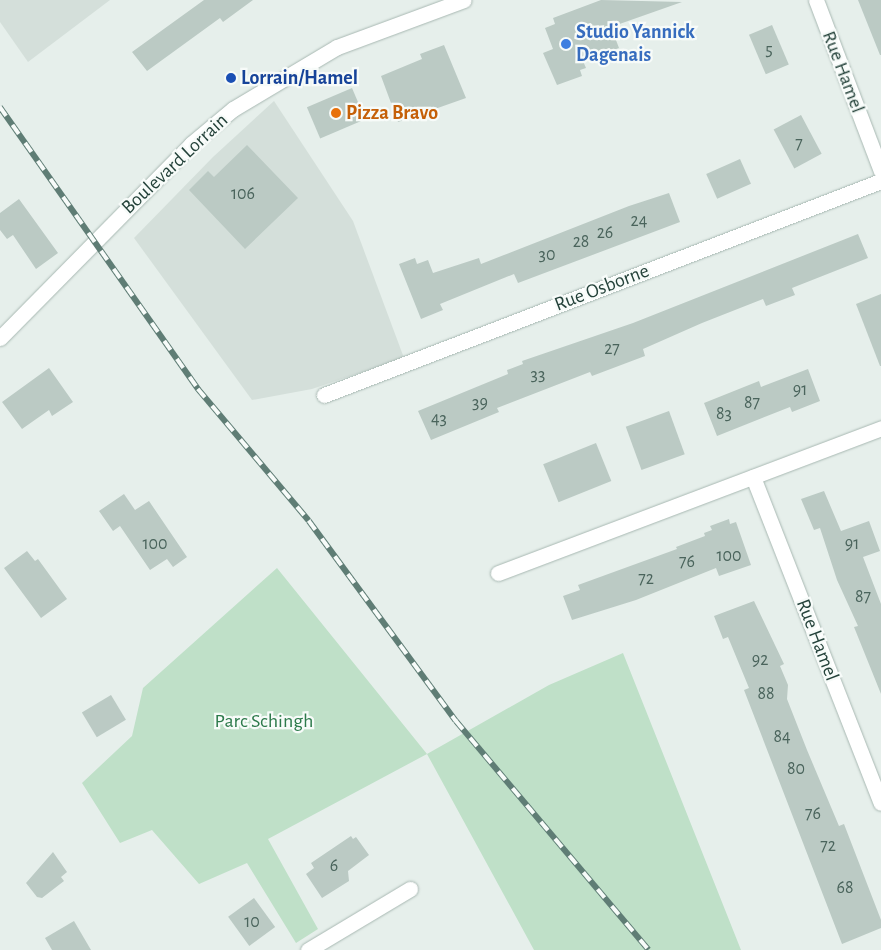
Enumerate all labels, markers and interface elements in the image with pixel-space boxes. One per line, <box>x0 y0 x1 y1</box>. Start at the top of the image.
place label: Studio Yannick Dagenais <box>576 21 695 68</box>
street label: Rue Hamel <box>816 28 870 116</box>
marker: Studio Yannick Dagenais <box>560 38 572 50</box>
house number: 5 <box>765 39 773 61</box>
place label: Lorrain/Hamel <box>241 66 358 90</box>
marker: Lorrain/Hamel <box>225 72 237 84</box>
place label: Pizza Bravo <box>346 101 438 125</box>
marker: Pizza Bravo <box>330 107 342 119</box>
street label: Boulevard Lorrain <box>117 109 233 219</box>
house number: 7 <box>795 133 803 155</box>
house number: 106 <box>231 183 255 205</box>
house number: 24 <box>631 210 647 232</box>
house number: 26 <box>597 222 613 244</box>
house number: 28 <box>573 231 589 253</box>
house number: 30 <box>539 244 555 266</box>
street label: Rue Osborne <box>551 259 653 317</box>
house number: 27 <box>604 338 620 360</box>
house number: 33 <box>531 364 545 386</box>
house number: 91 <box>793 379 807 401</box>
house number: 39 <box>472 392 488 414</box>
house number: 87 <box>744 392 760 414</box>
house number: 83 <box>716 403 732 425</box>
house number: 43 <box>431 408 447 430</box>
house number: 100 <box>142 533 168 555</box>
house number: 91 <box>845 533 859 555</box>
house number: 100 <box>716 545 742 567</box>
house number: 76 <box>679 551 695 573</box>
house number: 72 <box>638 568 654 590</box>
house number: 87 <box>855 586 871 608</box>
street label: Rue Hamel <box>790 596 844 684</box>
house number: 92 <box>752 649 768 671</box>
house number: 88 <box>757 683 775 705</box>
park label: Parc Schingh <box>215 709 313 733</box>
house number: 84 <box>773 726 791 748</box>
house number: 80 <box>787 758 805 780</box>
house number: 76 <box>805 803 821 825</box>
house number: 72 <box>820 835 836 857</box>
house number: 6 <box>330 855 338 877</box>
house number: 68 <box>837 877 853 899</box>
house number: 10 <box>244 911 260 933</box>

